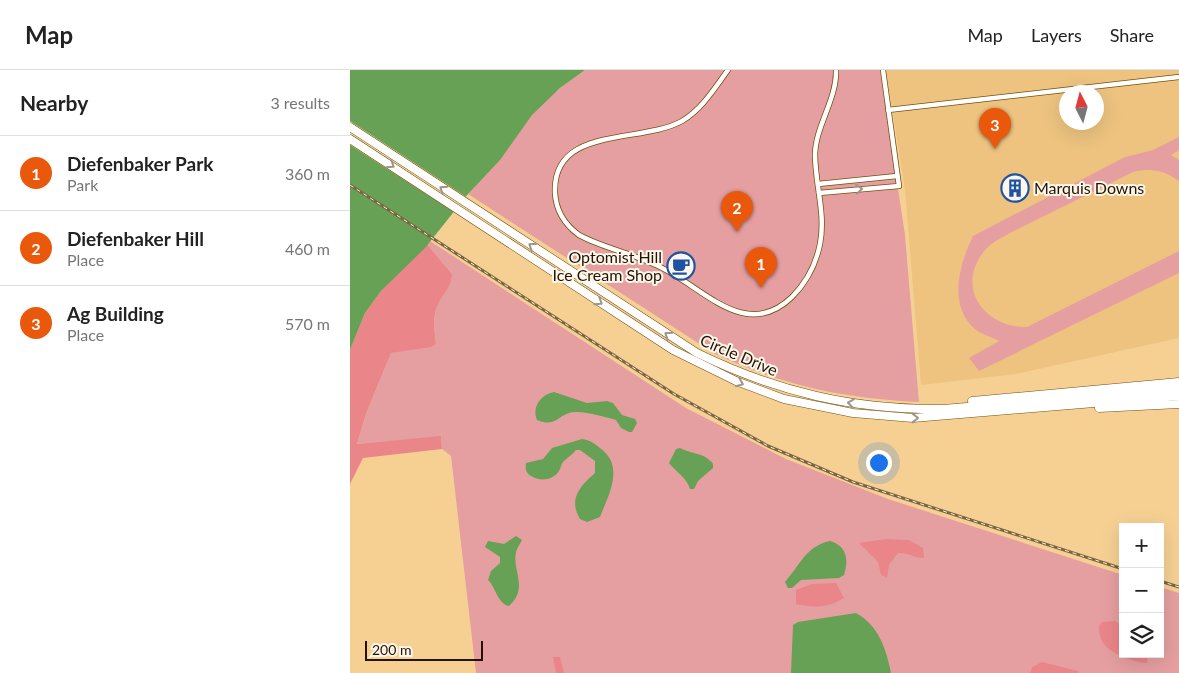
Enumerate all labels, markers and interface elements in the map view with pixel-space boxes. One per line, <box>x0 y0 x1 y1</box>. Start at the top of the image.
text: Map <box>25 20 73 49</box>
text: Map <box>967 24 1003 46</box>
text: Layers <box>1031 24 1082 46</box>
text: Share <box>1110 24 1154 46</box>
north arrow <box>1059 85 1104 130</box>
text: Nearby <box>20 90 88 115</box>
text: 3 results <box>270 93 330 112</box>
pin: 3 <box>979 108 1011 149</box>
text: Diefenbaker Park <box>67 152 213 175</box>
one-way arrow <box>385 159 394 169</box>
text: 1 <box>31 164 41 183</box>
text: 360 m <box>285 164 330 183</box>
building icon: Marquis Downs <box>1000 173 1030 203</box>
text: Park <box>67 175 98 194</box>
place label: Marquis Downs <box>1034 178 1144 197</box>
one-way arrow <box>855 184 863 195</box>
one-way arrow <box>439 185 448 195</box>
pin: 2 <box>721 191 753 232</box>
text: Diefenbaker Hill <box>67 227 204 250</box>
text: 2 <box>31 239 41 258</box>
text: 460 m <box>285 239 330 258</box>
one-way arrow <box>528 243 537 253</box>
place label: Optomist Hill Ice Cream Shop <box>552 247 662 284</box>
pin: 1 <box>745 247 777 288</box>
text: Place <box>67 250 104 269</box>
cafe icon: Optomist Hill Ice Cream Shop <box>666 251 696 281</box>
one-way arrow <box>593 296 603 305</box>
text: Ag Building <box>67 302 164 325</box>
text: 3 <box>31 314 41 333</box>
text: 570 m <box>285 314 330 333</box>
text: Place <box>67 325 104 344</box>
street label: Circle Drive <box>698 330 781 379</box>
one-way arrow <box>664 332 674 341</box>
one-way arrow <box>735 377 744 387</box>
one-way arrow <box>847 398 855 409</box>
one-way arrow <box>912 413 919 423</box>
your location <box>866 450 892 476</box>
map controls <box>1119 523 1164 658</box>
button: + <box>1119 523 1164 568</box>
button: − <box>1119 568 1164 613</box>
button: layers <box>1119 613 1164 658</box>
scale bar <box>365 638 482 661</box>
text: 200 m <box>372 641 411 658</box>

